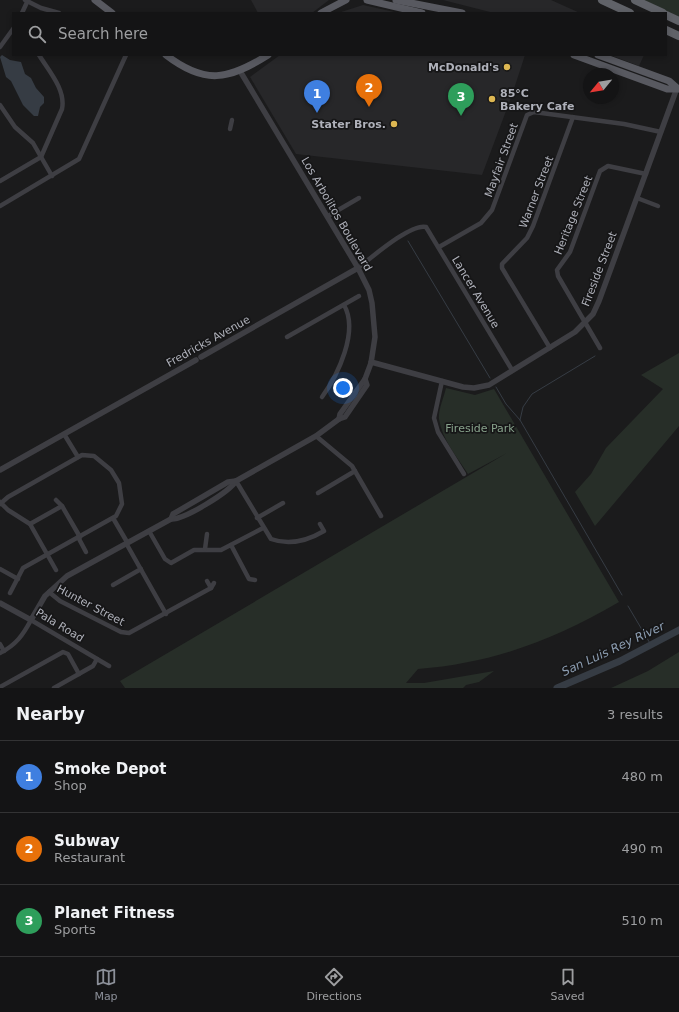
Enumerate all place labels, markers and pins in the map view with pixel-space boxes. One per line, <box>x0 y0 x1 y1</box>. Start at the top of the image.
place label: McDonald's <box>428 61 499 74</box>
marker: McDonald's <box>502 62 512 72</box>
pin: 2 <box>356 74 382 107</box>
pin: 1 <box>304 80 330 113</box>
pin: 3 <box>448 83 474 116</box>
place label: 85°C Bakery Cafe <box>500 87 574 113</box>
marker: 85°C Bakery Cafe <box>487 94 497 104</box>
place label: Stater Bros. <box>311 118 386 131</box>
marker: Stater Bros. <box>389 119 399 129</box>

